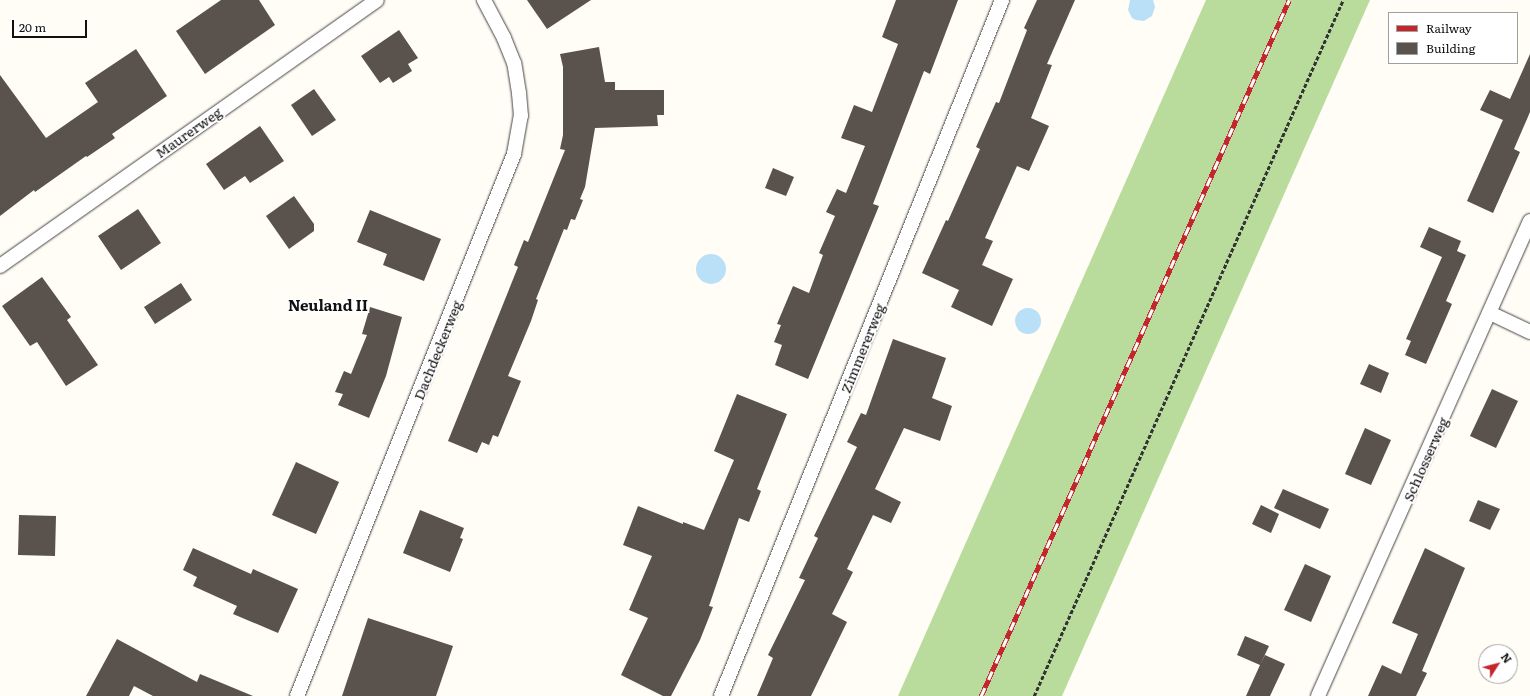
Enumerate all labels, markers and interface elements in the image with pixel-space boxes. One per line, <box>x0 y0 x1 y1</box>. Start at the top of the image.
scale bar <box>14 12 89 38</box>
legend <box>1388 12 1518 64</box>
text: 20 m <box>19 18 46 36</box>
text: Railway <box>1426 19 1472 37</box>
text: Building <box>1426 39 1475 57</box>
street label: Maurerweg <box>152 103 224 161</box>
district label: Neuland II <box>288 296 368 314</box>
street label: Dachdeckerweg <box>409 298 465 402</box>
street label: Zimmererweg <box>836 301 888 395</box>
street label: Schlosserweg <box>1399 414 1451 504</box>
north arrow <box>1478 644 1518 684</box>
text: N <box>1498 649 1516 666</box>

